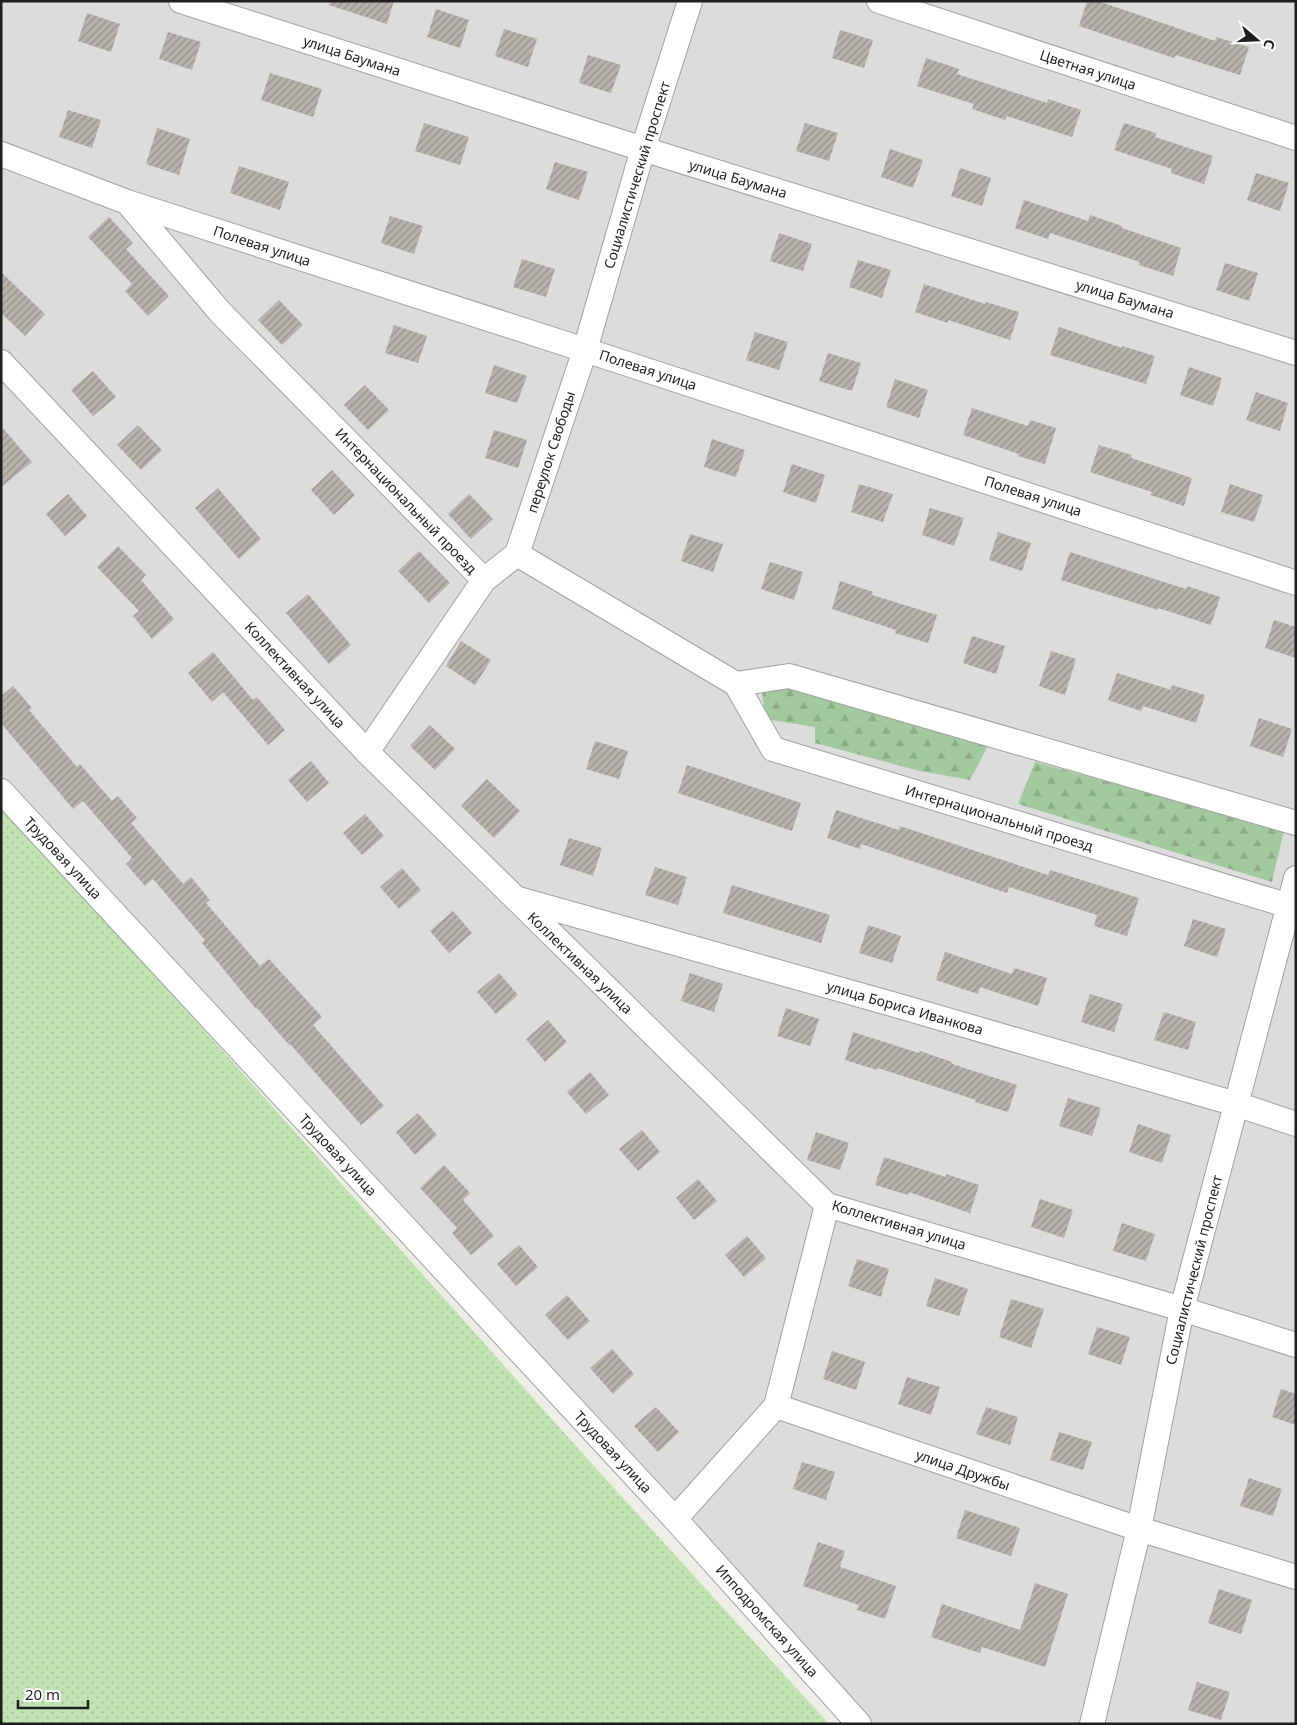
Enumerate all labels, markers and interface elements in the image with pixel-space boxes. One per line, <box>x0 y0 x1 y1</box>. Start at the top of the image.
north arrow <box>1232 15 1282 65</box>
street label: улица Баумана <box>301 31 403 80</box>
text: С <box>1259 37 1280 52</box>
street label: Цветная улица <box>1038 45 1139 94</box>
street label: Социалистический проспект <box>599 78 674 271</box>
street label: улица Баумана <box>687 155 790 202</box>
street label: Полевая улица <box>211 221 313 270</box>
street label: улица Баумана <box>1074 275 1177 322</box>
street label: Полевая улица <box>597 345 699 394</box>
street label: переулок Свободы <box>522 389 579 515</box>
street label: Интернациональный проезд <box>331 424 482 578</box>
street label: Полевая улица <box>982 471 1084 520</box>
street label: Коллективная улица <box>241 617 350 732</box>
street label: Интернациональный проезд <box>903 780 1096 855</box>
street label: Трудовая улица <box>20 812 106 903</box>
street label: Коллективная улица <box>524 907 637 1018</box>
street label: улица Бориса Иванкова <box>825 976 986 1039</box>
street label: Трудовая улица <box>295 1109 381 1200</box>
street label: Социалистический проспект <box>1161 1172 1226 1367</box>
street label: Коллективная улица <box>830 1195 969 1254</box>
street label: Трудовая улица <box>570 1406 656 1497</box>
street label: улица Дружбы <box>914 1445 1013 1495</box>
street label: Ипподромская улица <box>712 1560 823 1681</box>
scale bar <box>18 1678 88 1710</box>
text: 20 m <box>25 1684 60 1704</box>

